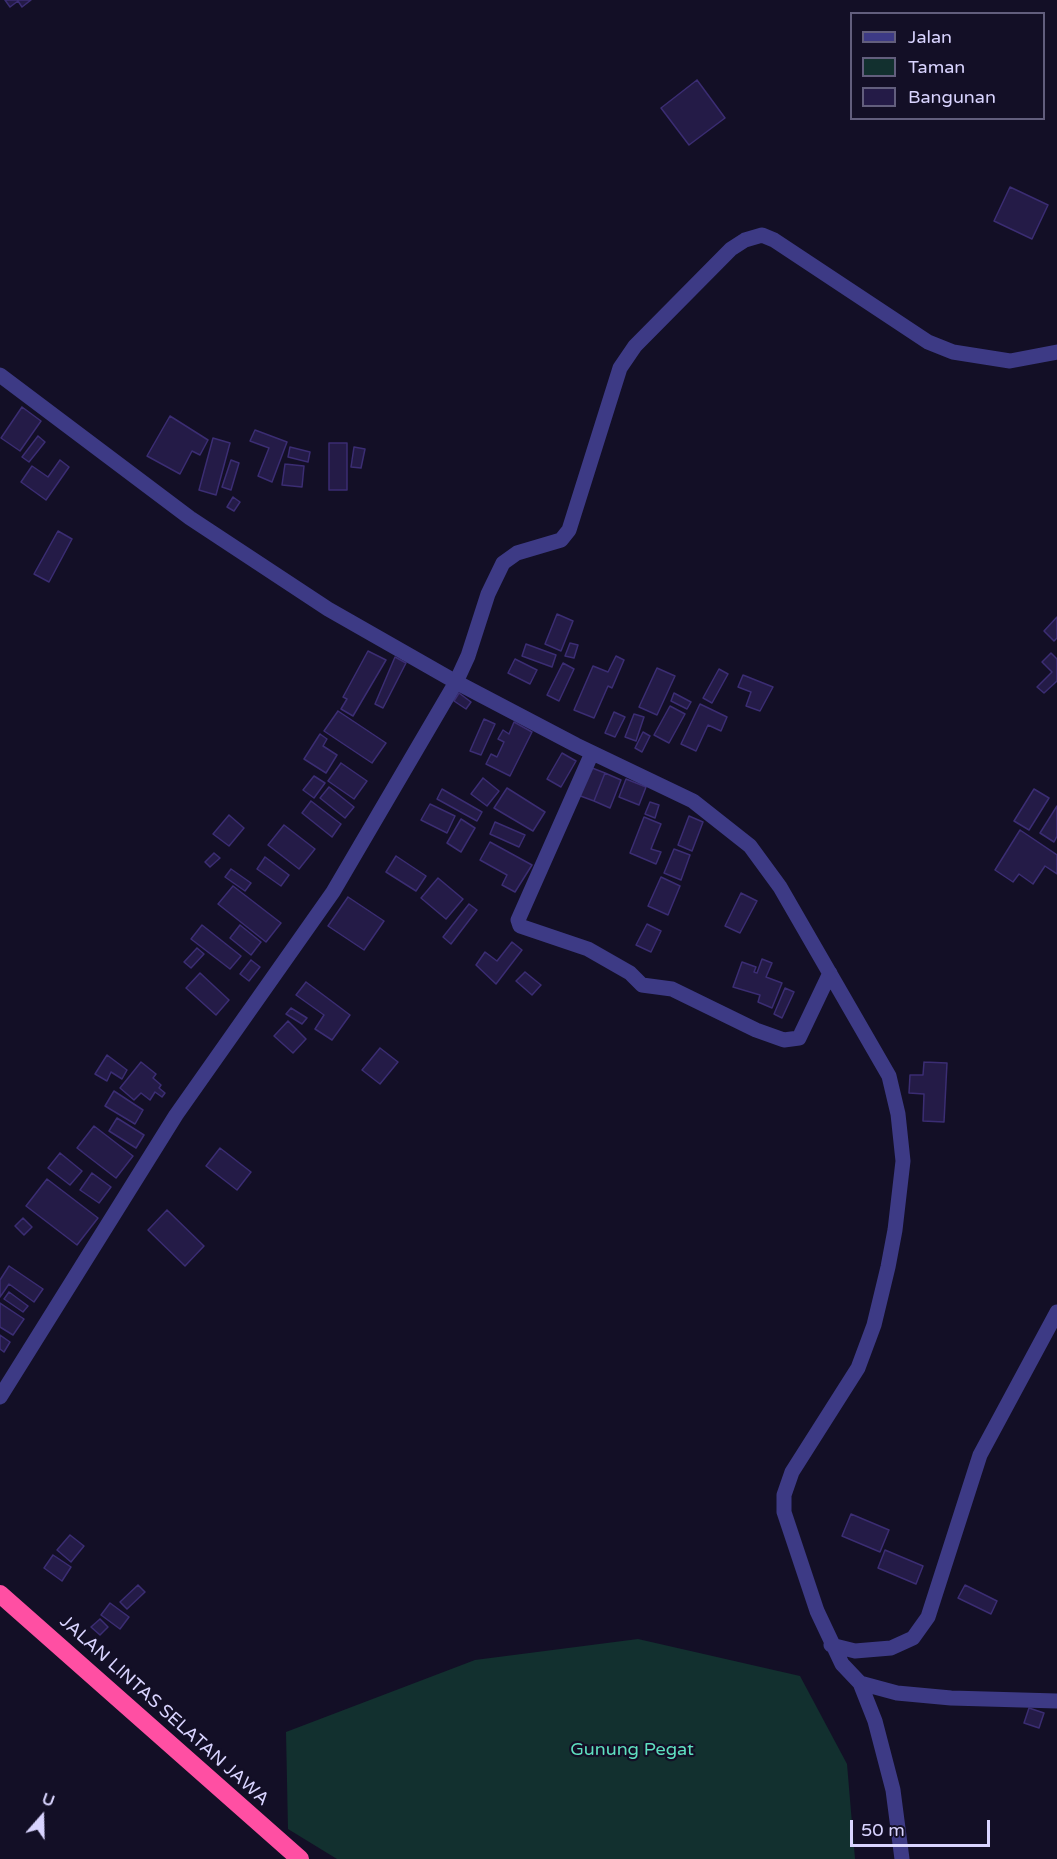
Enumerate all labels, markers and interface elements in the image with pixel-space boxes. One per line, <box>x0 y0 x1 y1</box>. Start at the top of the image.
legend <box>850 12 1045 120</box>
text: Jalan <box>908 26 952 48</box>
text: Taman <box>908 56 965 78</box>
text: Bangunan <box>908 86 996 108</box>
street label: JALAN LINTAS SELATAN JAWA <box>55 1611 273 1811</box>
park label: Gunung Pegat <box>570 1739 694 1761</box>
north arrow <box>12 1787 72 1847</box>
text: U <box>39 1789 57 1812</box>
scale bar <box>853 1808 992 1846</box>
text: 50 m <box>861 1819 905 1841</box>

